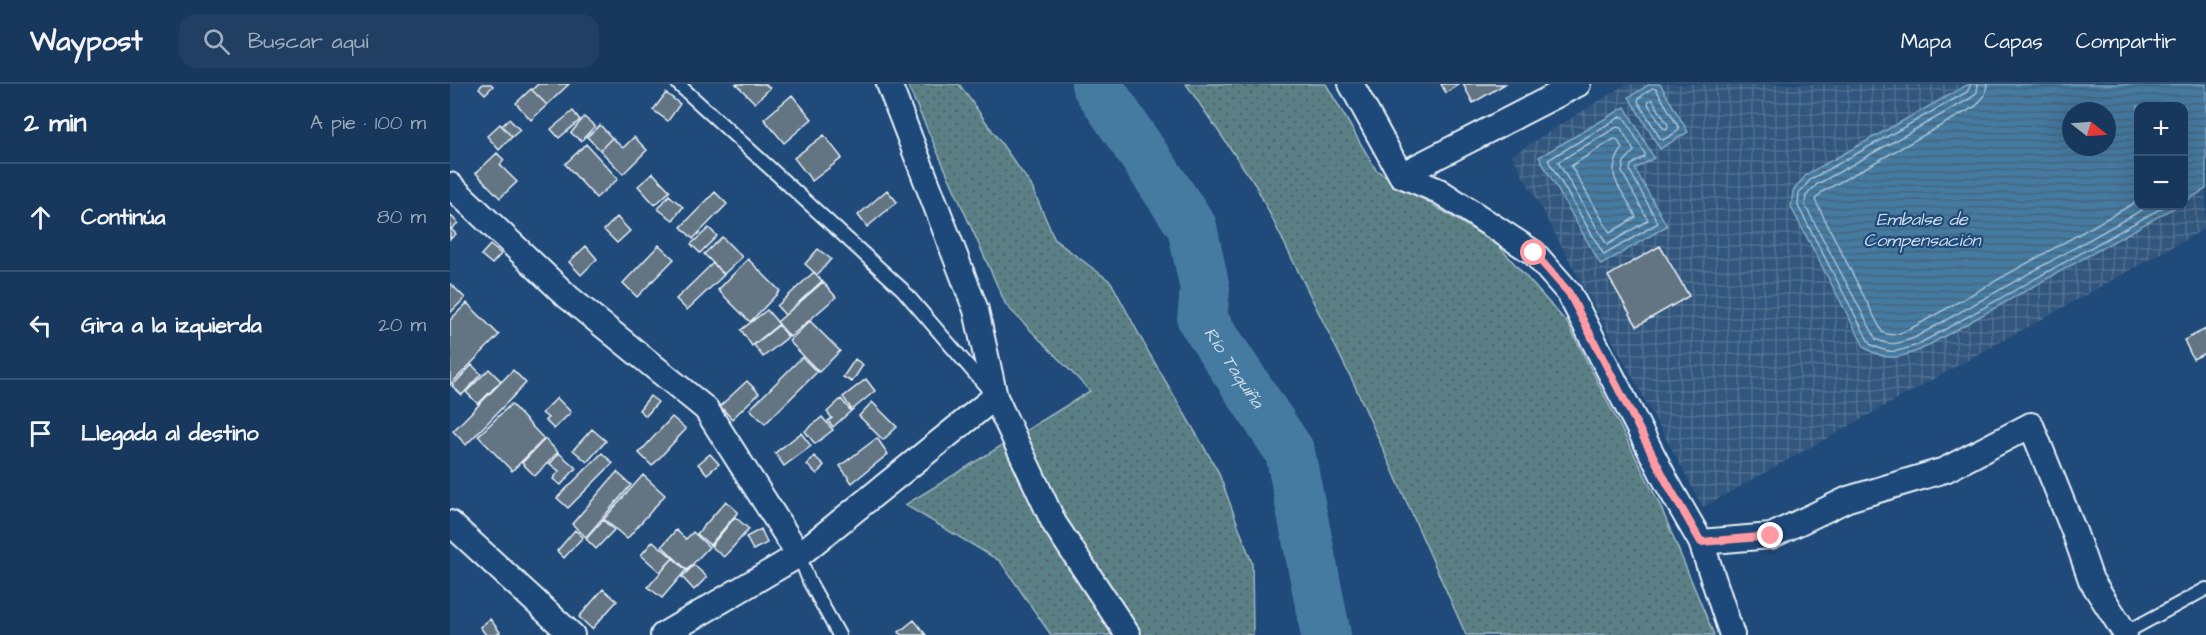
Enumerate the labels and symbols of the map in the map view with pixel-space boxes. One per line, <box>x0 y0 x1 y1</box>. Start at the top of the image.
north arrow <box>2062 102 2116 156</box>
water label: Embalse de Compensación <box>1863 207 1983 253</box>
route start <box>1520 239 1546 265</box>
water label: Río Taquiña <box>1198 322 1270 414</box>
route end <box>1757 522 1783 548</box>

